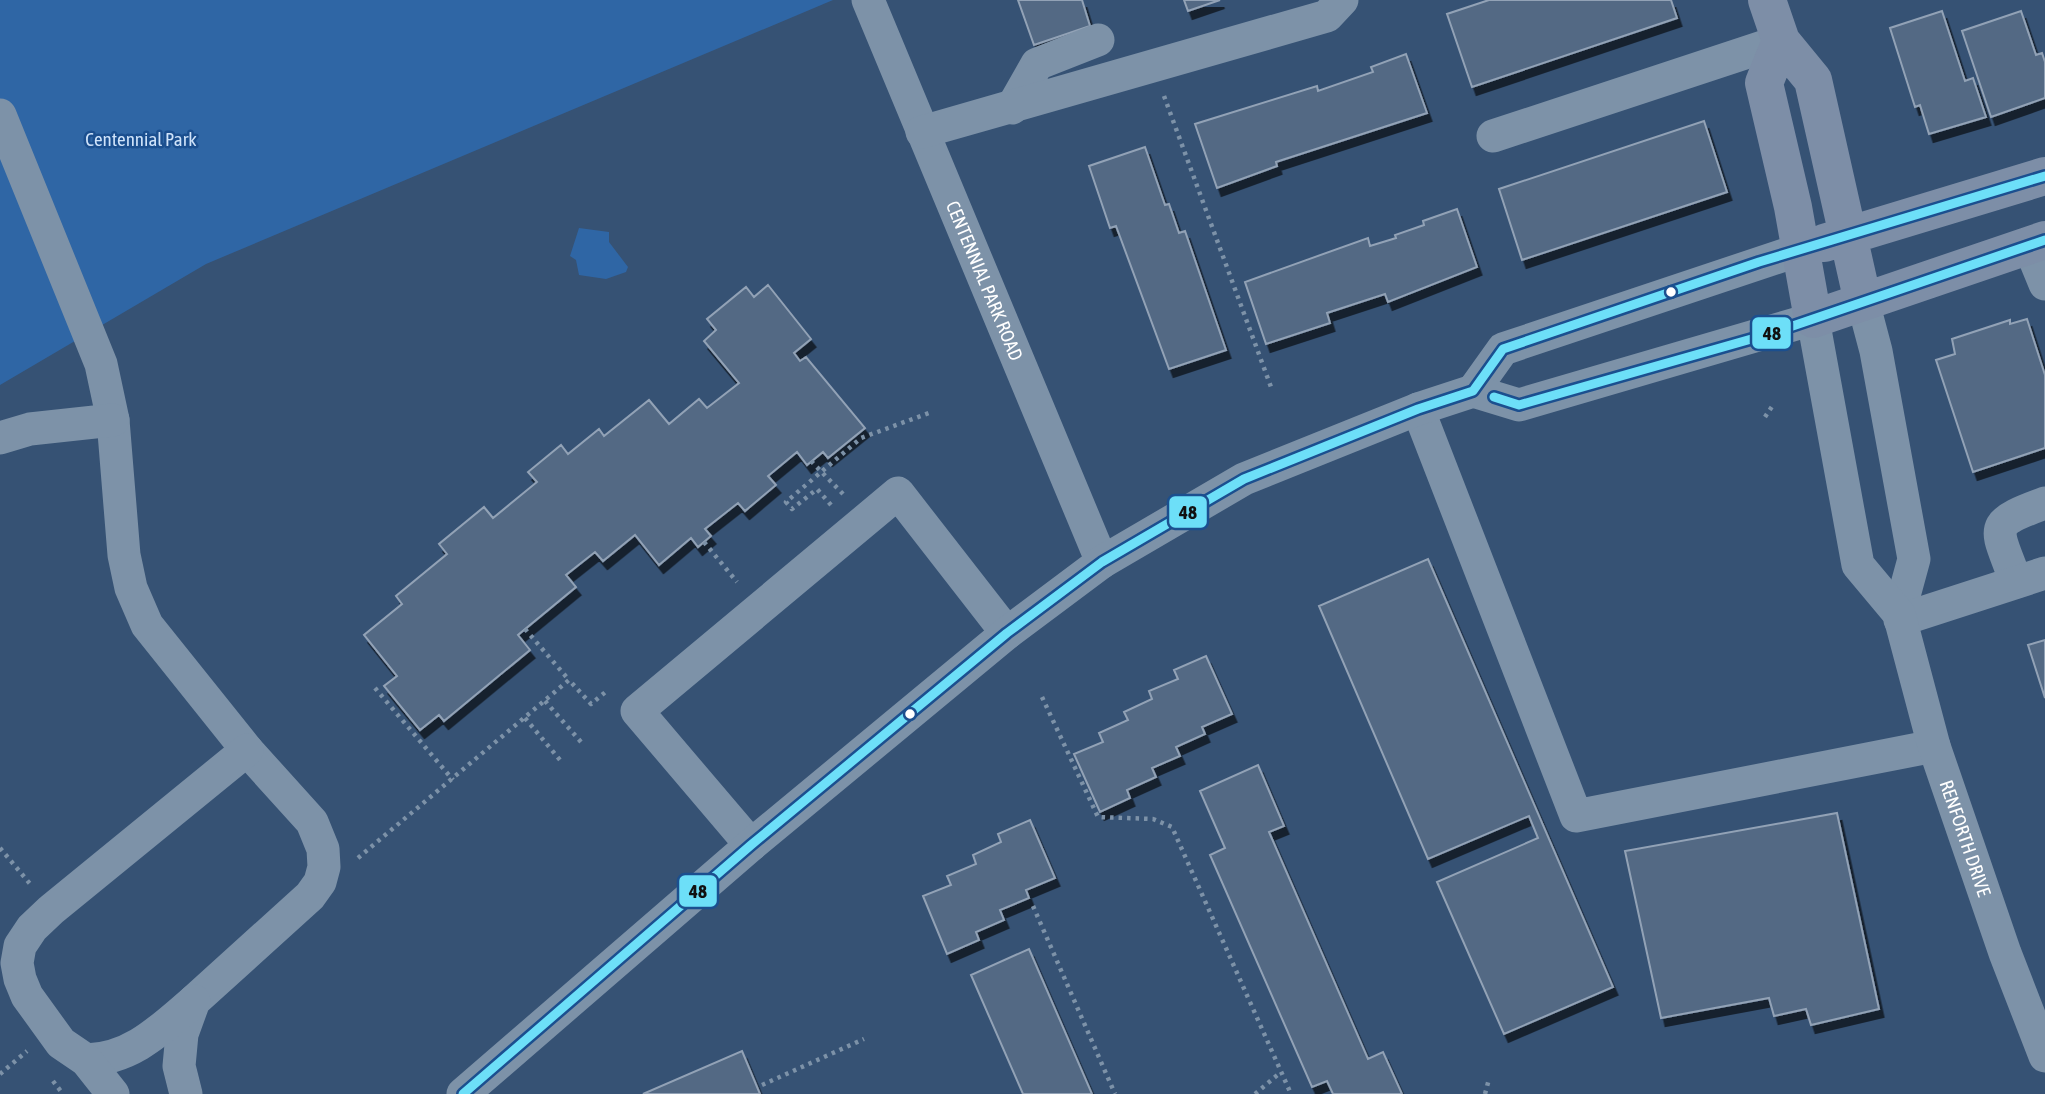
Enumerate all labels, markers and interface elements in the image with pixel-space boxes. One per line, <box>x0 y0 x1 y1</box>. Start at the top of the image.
park label: Centennial Park <box>85 128 197 150</box>
street label: CENTENNIAL PARK ROAD <box>942 198 1028 364</box>
unlabelled marker <box>1664 285 1678 299</box>
line badge: 48 <box>1751 316 1792 350</box>
text: 48 <box>1762 322 1781 344</box>
line badge: 48 <box>1168 495 1208 529</box>
text: 48 <box>1178 501 1197 523</box>
unlabelled marker <box>903 707 917 721</box>
street label: RENFORTH DRIVE <box>1935 777 1996 899</box>
line badge: 48 <box>678 874 718 908</box>
text: 48 <box>688 880 707 902</box>

